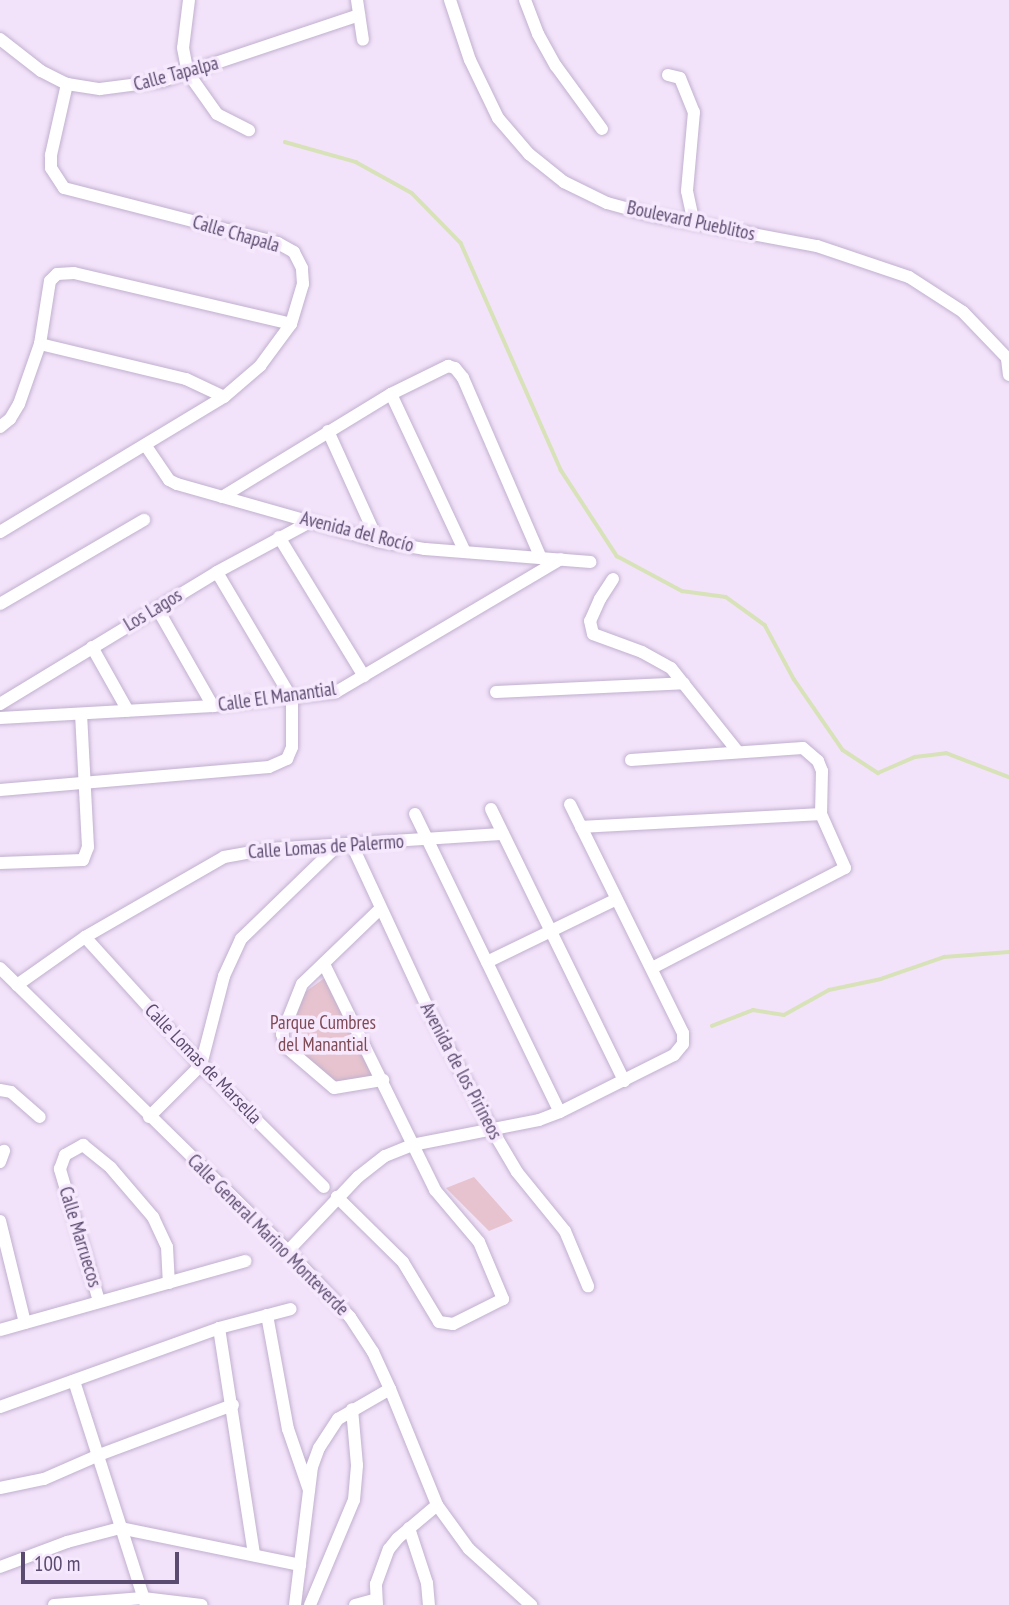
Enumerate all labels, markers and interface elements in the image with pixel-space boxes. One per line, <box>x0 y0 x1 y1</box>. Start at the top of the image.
street label: Calle Tapalpa <box>131 52 221 96</box>
street label: Boulevard Pueblitos <box>625 196 757 246</box>
street label: Calle Chapala <box>190 211 282 257</box>
street label: Avenida del Rocío <box>298 507 416 557</box>
street label: Los Lagos <box>120 584 186 636</box>
street label: Calle El Manantial <box>217 677 337 717</box>
street label: Calle Lomas de Palermo <box>247 830 405 864</box>
street label: Calle Lomas de Marsella <box>140 999 266 1129</box>
street label: Avenida de los Pirineos <box>415 999 507 1143</box>
park label: Parque Cumbres del Manantial <box>270 1012 376 1056</box>
street label: Calle General Marino Monteverde <box>183 1150 353 1320</box>
street label: Calle Marruecos <box>54 1184 106 1290</box>
scale bar <box>24 1538 182 1582</box>
text: 100 m <box>34 1550 80 1577</box>

